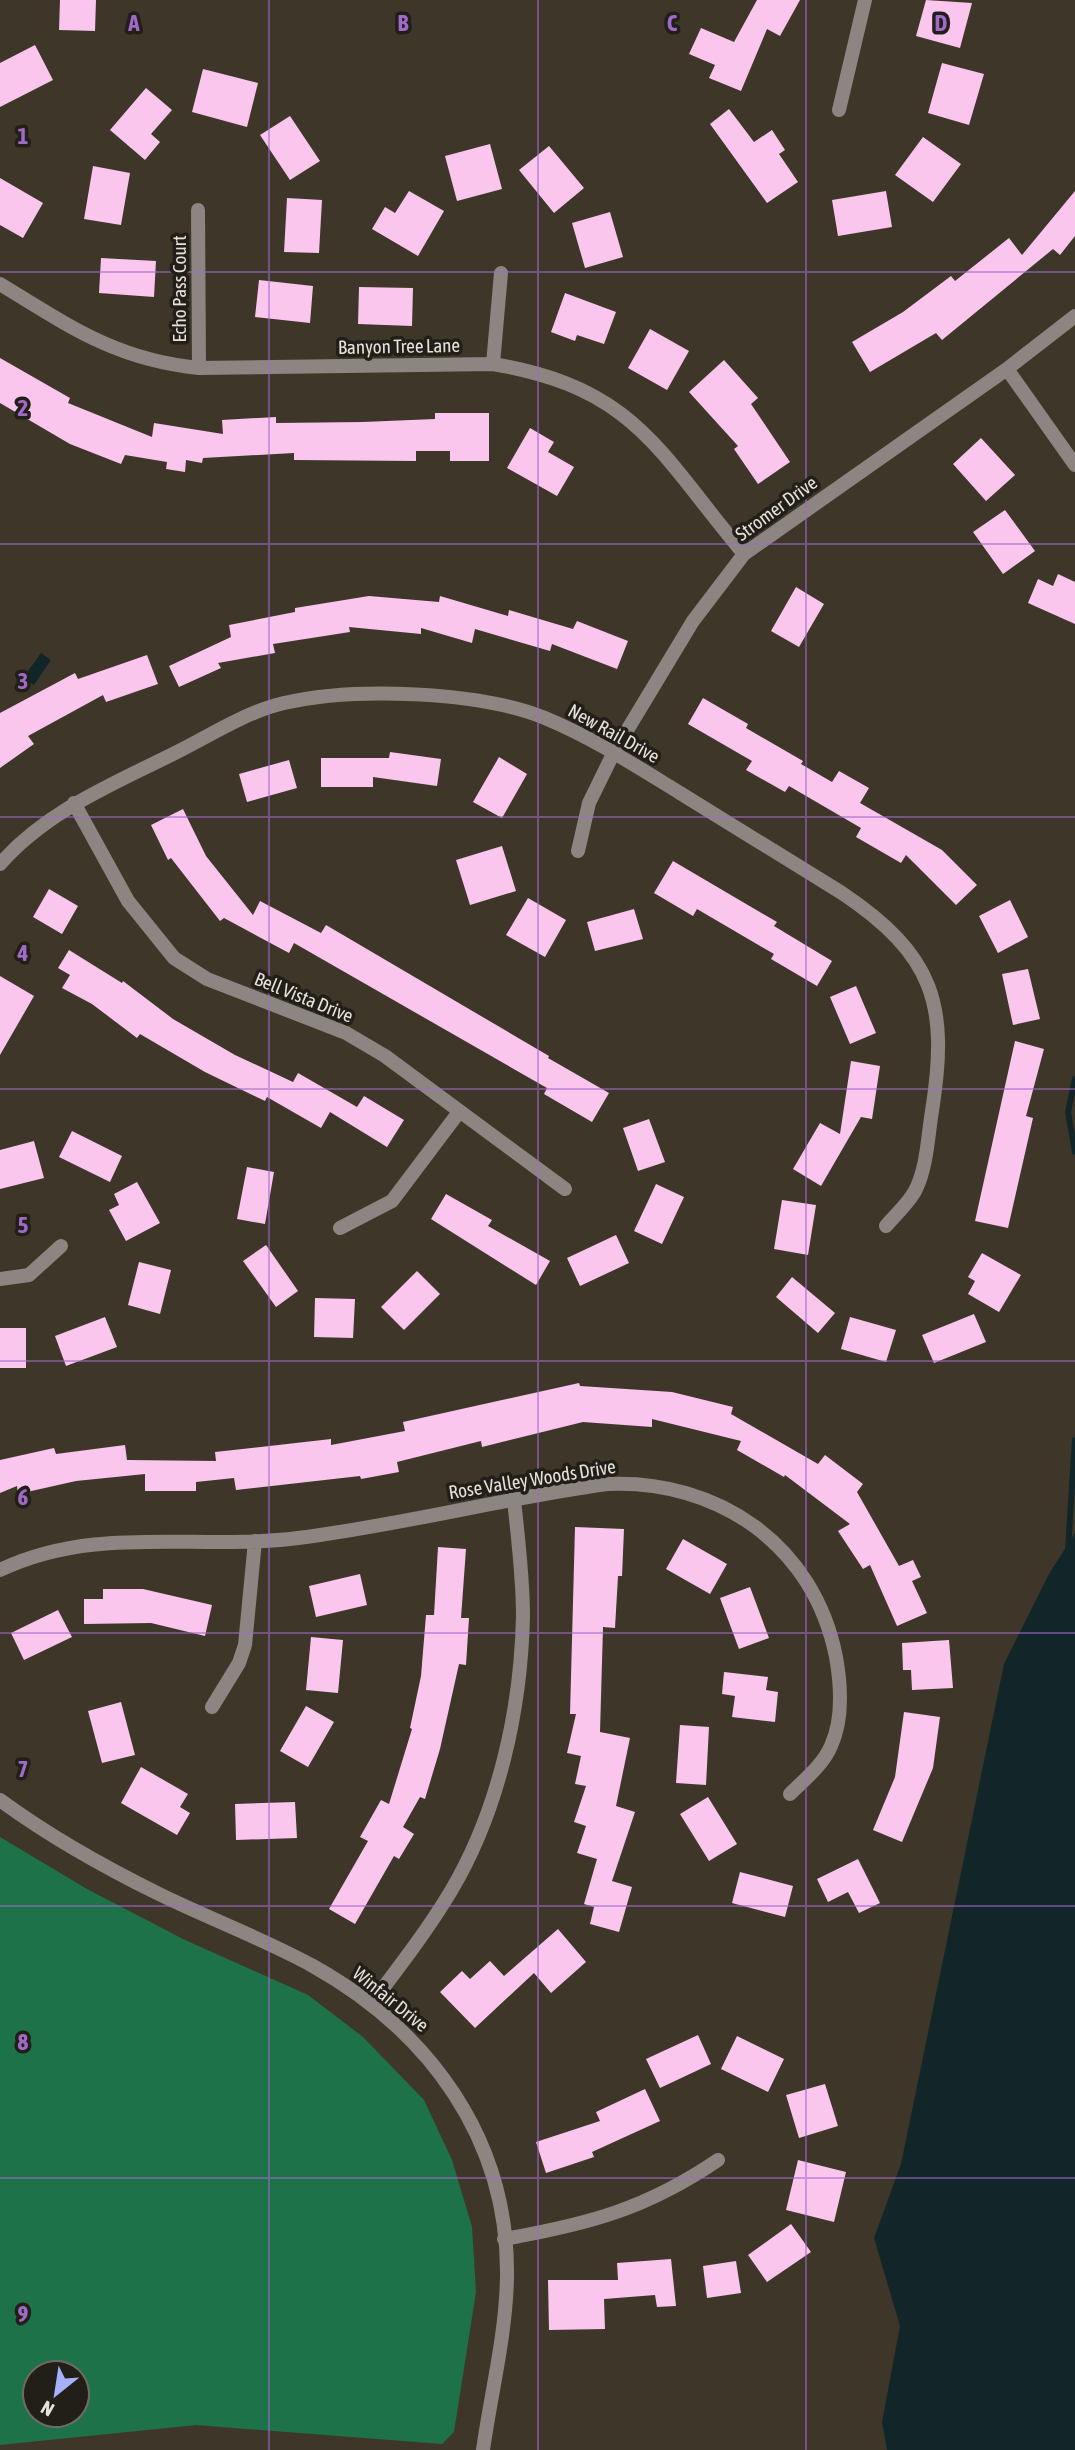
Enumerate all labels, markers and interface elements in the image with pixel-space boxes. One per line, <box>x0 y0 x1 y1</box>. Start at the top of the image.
text: A <box>127 10 140 36</box>
text: B <box>398 10 409 36</box>
text: C <box>667 10 678 36</box>
text: D <box>935 10 948 36</box>
text: 1 <box>18 123 29 149</box>
street label: Echo Pass Court <box>168 235 190 343</box>
street label: Banyon Tree Lane <box>338 334 460 358</box>
text: 2 <box>18 395 28 421</box>
street label: Stromer Drive <box>731 471 821 545</box>
text: 3 <box>18 668 28 694</box>
street label: New Rail Drive <box>565 699 663 767</box>
text: 4 <box>17 940 29 966</box>
street label: Bell Vista Drive <box>251 967 357 1027</box>
text: 5 <box>18 1212 29 1238</box>
street label: Rose Valley Woods Drive <box>447 1455 617 1503</box>
text: 6 <box>18 1484 29 1510</box>
text: 7 <box>18 1756 28 1782</box>
street label: Winfair Drive <box>349 1962 433 2036</box>
text: 8 <box>18 2029 29 2055</box>
text: 9 <box>18 2301 29 2327</box>
north arrow <box>21 2359 91 2429</box>
text: N <box>37 2396 58 2421</box>

